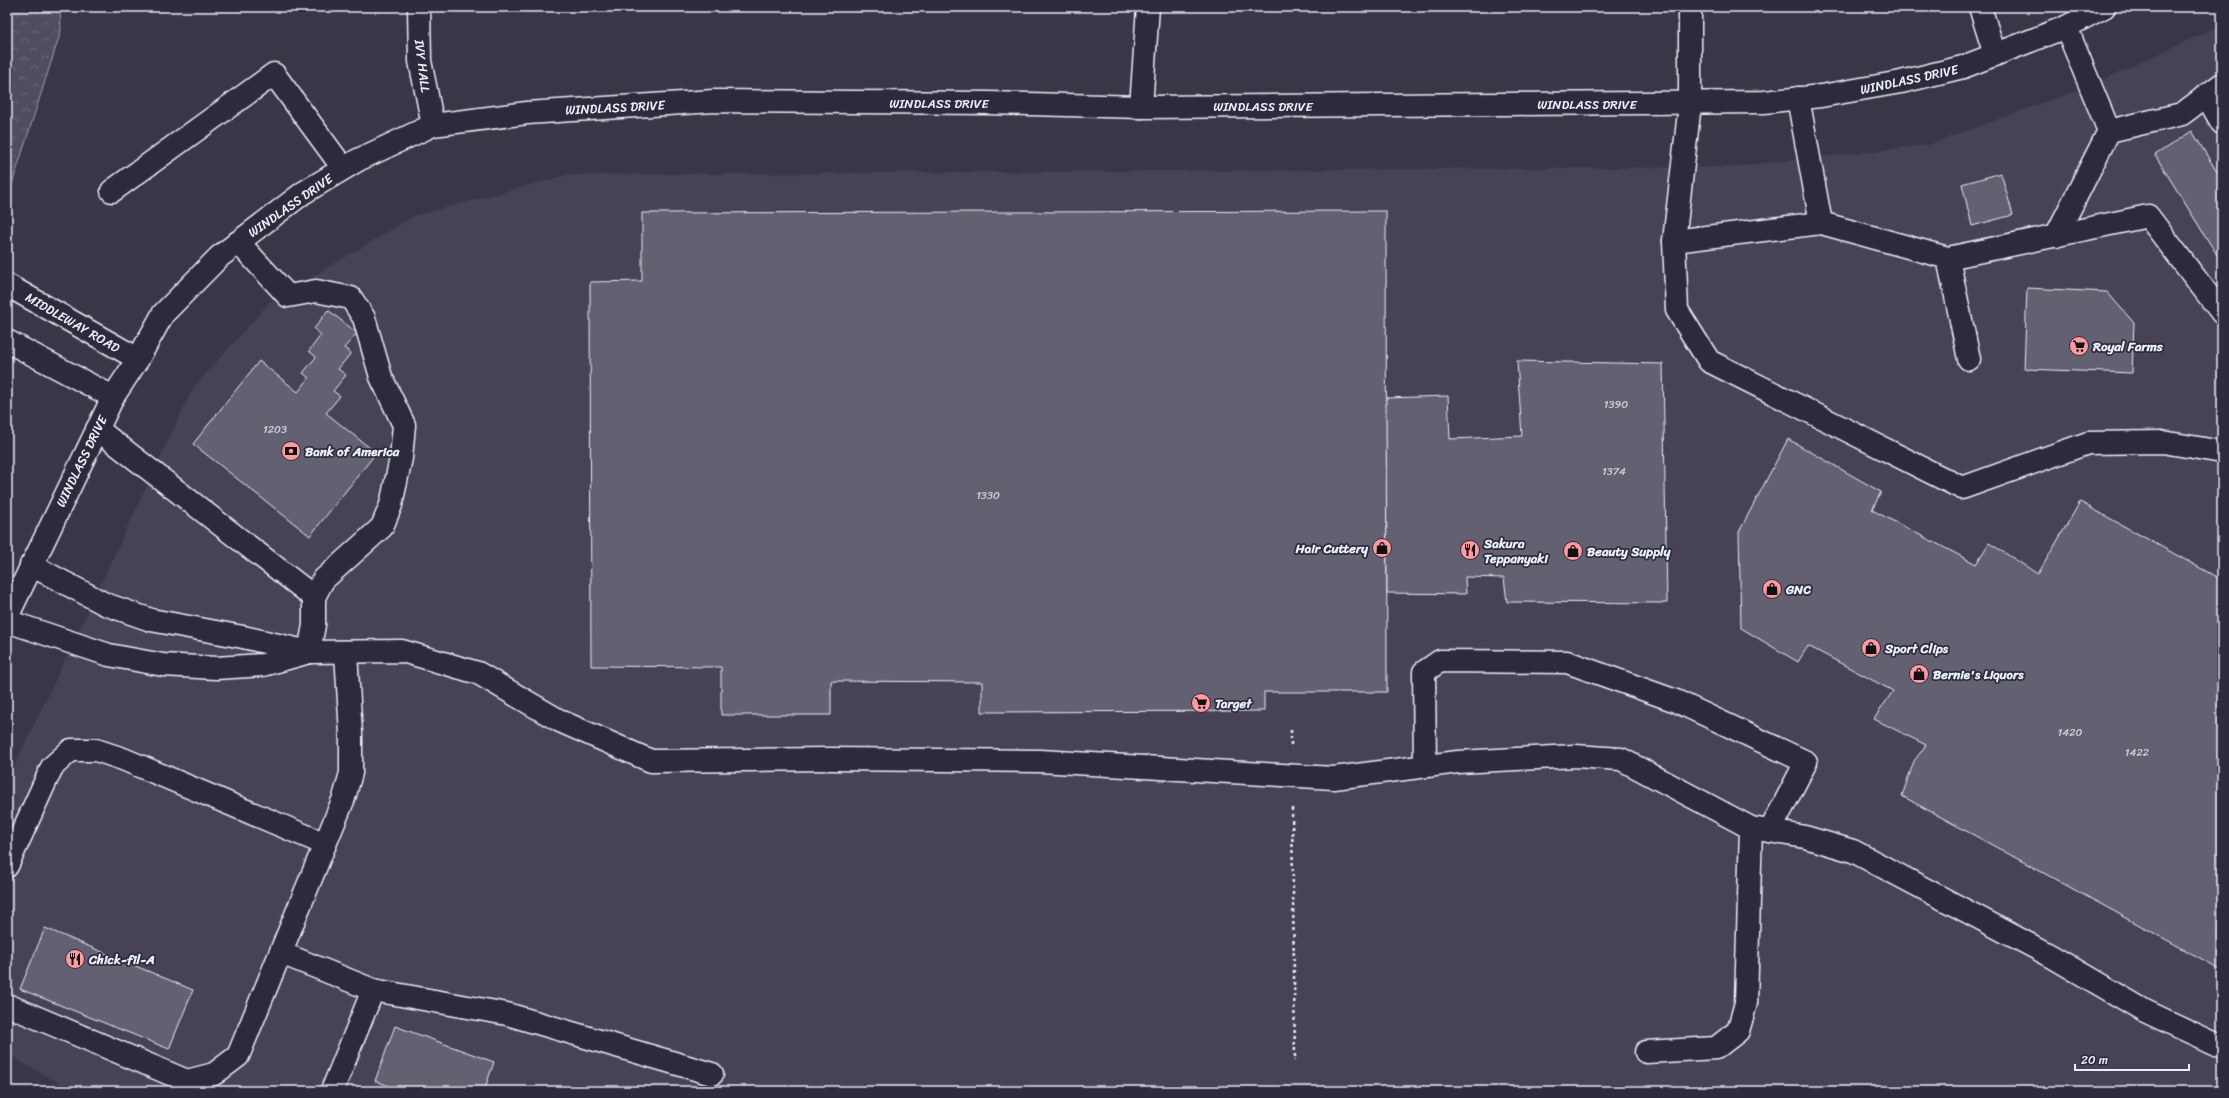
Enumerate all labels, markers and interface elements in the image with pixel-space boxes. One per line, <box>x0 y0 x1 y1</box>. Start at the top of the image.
street label: IVY HALL <box>408 37 437 94</box>
street label: WINDLASS DRIVE <box>1858 58 1961 101</box>
street label: WINDLASS DRIVE <box>889 92 990 115</box>
street label: WINDLASS DRIVE <box>565 93 666 122</box>
street label: WINDLASS DRIVE <box>1537 93 1638 116</box>
street label: WINDLASS DRIVE <box>1213 95 1314 118</box>
street label: WINDLASS DRIVE <box>243 167 338 243</box>
street label: MIDDLEWAY ROAD <box>21 286 125 359</box>
supermarket icon: Royal Farms <box>2068 335 2090 357</box>
place label: Royal Farms <box>2092 335 2164 358</box>
house number: 1390 <box>1604 395 1628 414</box>
street label: WINDLASS DRIVE <box>49 411 114 511</box>
house number: 1203 <box>263 420 287 439</box>
bank icon: Bank of America <box>280 440 302 462</box>
place label: Bank of America <box>305 440 400 463</box>
house number: 1374 <box>1602 462 1626 481</box>
house number: 1330 <box>976 486 1000 505</box>
place label: Sakura Teppanyaki <box>1483 532 1549 570</box>
place label: Hair Cuttery <box>1294 537 1368 560</box>
shop icon: Hair Cuttery <box>1371 537 1393 559</box>
restaurant icon: Sakura Teppanyaki <box>1459 539 1481 561</box>
shop icon: Beauty Supply <box>1562 540 1584 562</box>
place label: Beauty Supply <box>1587 540 1671 563</box>
shop icon: GNC <box>1761 578 1783 600</box>
place label: GNC <box>1785 578 1811 601</box>
shop icon: Sport Clips <box>1860 637 1882 659</box>
place label: Sport Clips <box>1884 637 1949 660</box>
shop icon: Bernie's Liquors <box>1908 663 1930 685</box>
place label: Bernie's Liquors <box>1933 663 2024 686</box>
supermarket icon: Target <box>1190 692 1212 714</box>
place label: Target <box>1215 692 1252 715</box>
house number: 1420 <box>2058 723 2082 742</box>
house number: 1422 <box>2125 743 2150 762</box>
restaurant icon: Chick-fil-A <box>64 948 86 970</box>
place label: Chick-fil-A <box>88 948 155 971</box>
scale bar <box>2075 1046 2189 1072</box>
text: 20 m <box>2081 1049 2108 1071</box>

